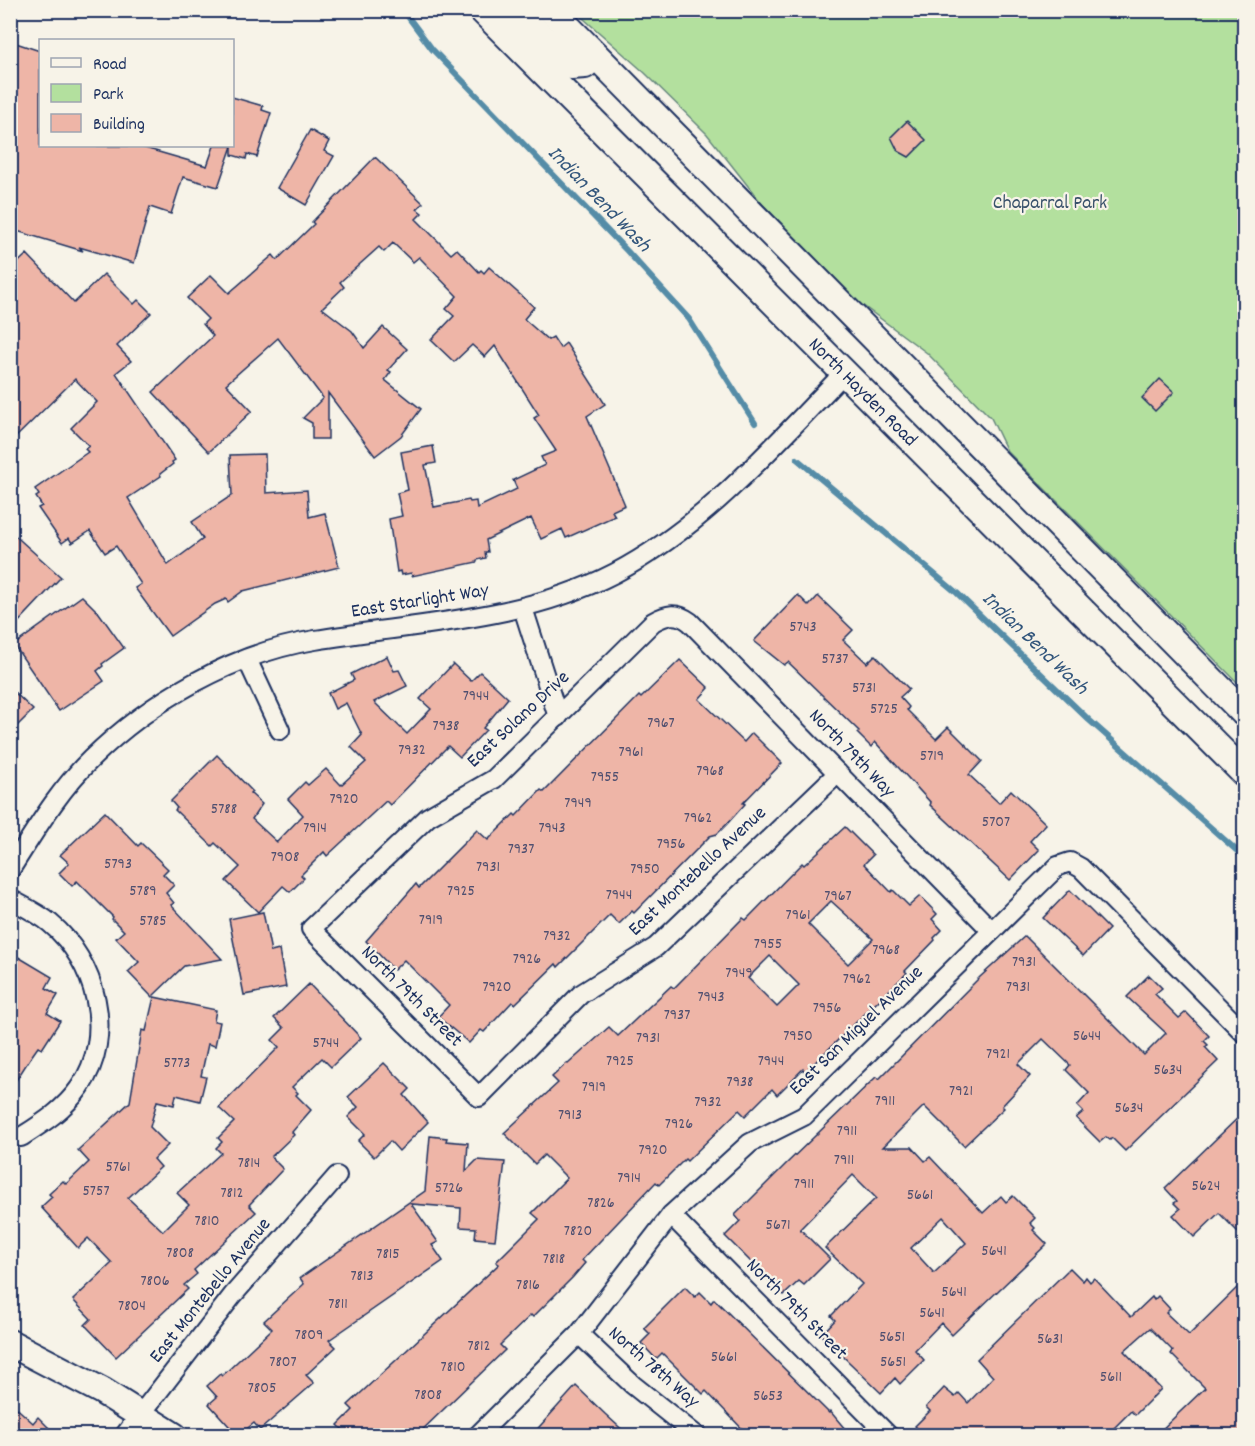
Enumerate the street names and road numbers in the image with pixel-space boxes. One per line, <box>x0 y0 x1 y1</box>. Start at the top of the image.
street label: North Hayden Road <box>801 332 923 454</box>
street label: East Starlight Way <box>349 577 492 627</box>
street label: East Solano Drive <box>461 665 577 775</box>
street label: North 79th Way <box>801 703 901 805</box>
street label: East Montebello Avenue <box>623 800 774 944</box>
street label: North 79th Street <box>354 940 468 1054</box>
street label: East San Miguel Avenue <box>784 959 930 1102</box>
street label: East Montebello Avenue <box>143 1212 279 1370</box>
street label: North 79th Street <box>739 1253 853 1367</box>
street label: North 78th Way <box>601 1320 706 1416</box>

